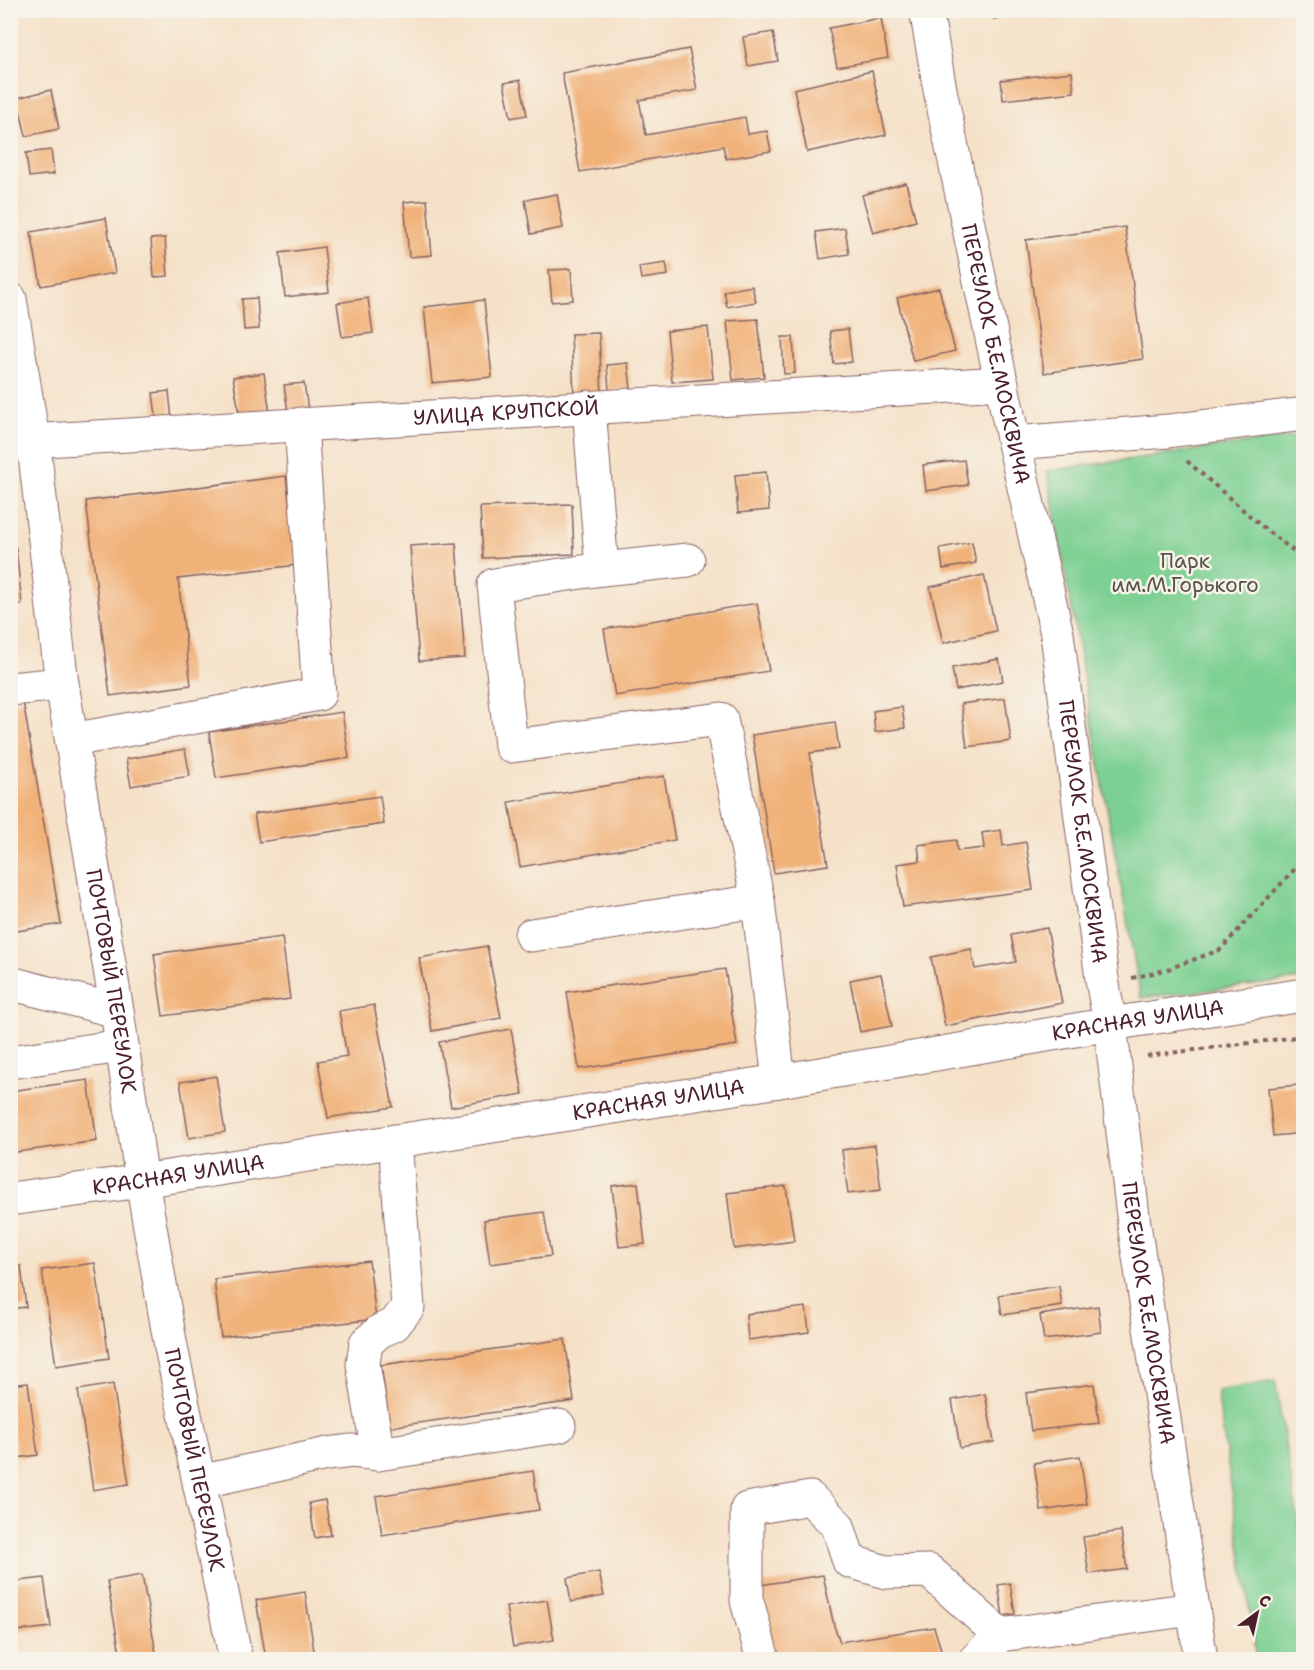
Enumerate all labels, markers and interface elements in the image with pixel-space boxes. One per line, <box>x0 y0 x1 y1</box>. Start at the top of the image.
street label: ПЕРЕУЛОК Б.Е.МОСКВИЧА <box>954 221 1037 487</box>
street label: УЛИЦА КРУПСКОЙ <box>412 393 600 432</box>
park label: Парк им.М.Горького <box>1111 547 1259 599</box>
street label: ПЕРЕУЛОК Б.Е.МОСКВИЧА <box>1052 698 1114 965</box>
street label: ПОЧТОВЫЙ ПЕРЕУЛОК <box>79 867 143 1096</box>
street label: КРАСНАЯ УЛИЦА <box>1050 993 1226 1048</box>
street label: КРАСНАЯ УЛИЦА <box>571 1073 746 1127</box>
street label: КРАСНАЯ УЛИЦА <box>91 1148 266 1202</box>
street label: ПЕРЕУЛОК Б.Е.МОСКВИЧА <box>1115 1180 1182 1446</box>
street label: ПОЧТОВЫЙ ПЕРЕУЛОК <box>158 1346 231 1574</box>
north arrow <box>1227 1583 1287 1643</box>
text: С <box>1255 1589 1275 1612</box>

